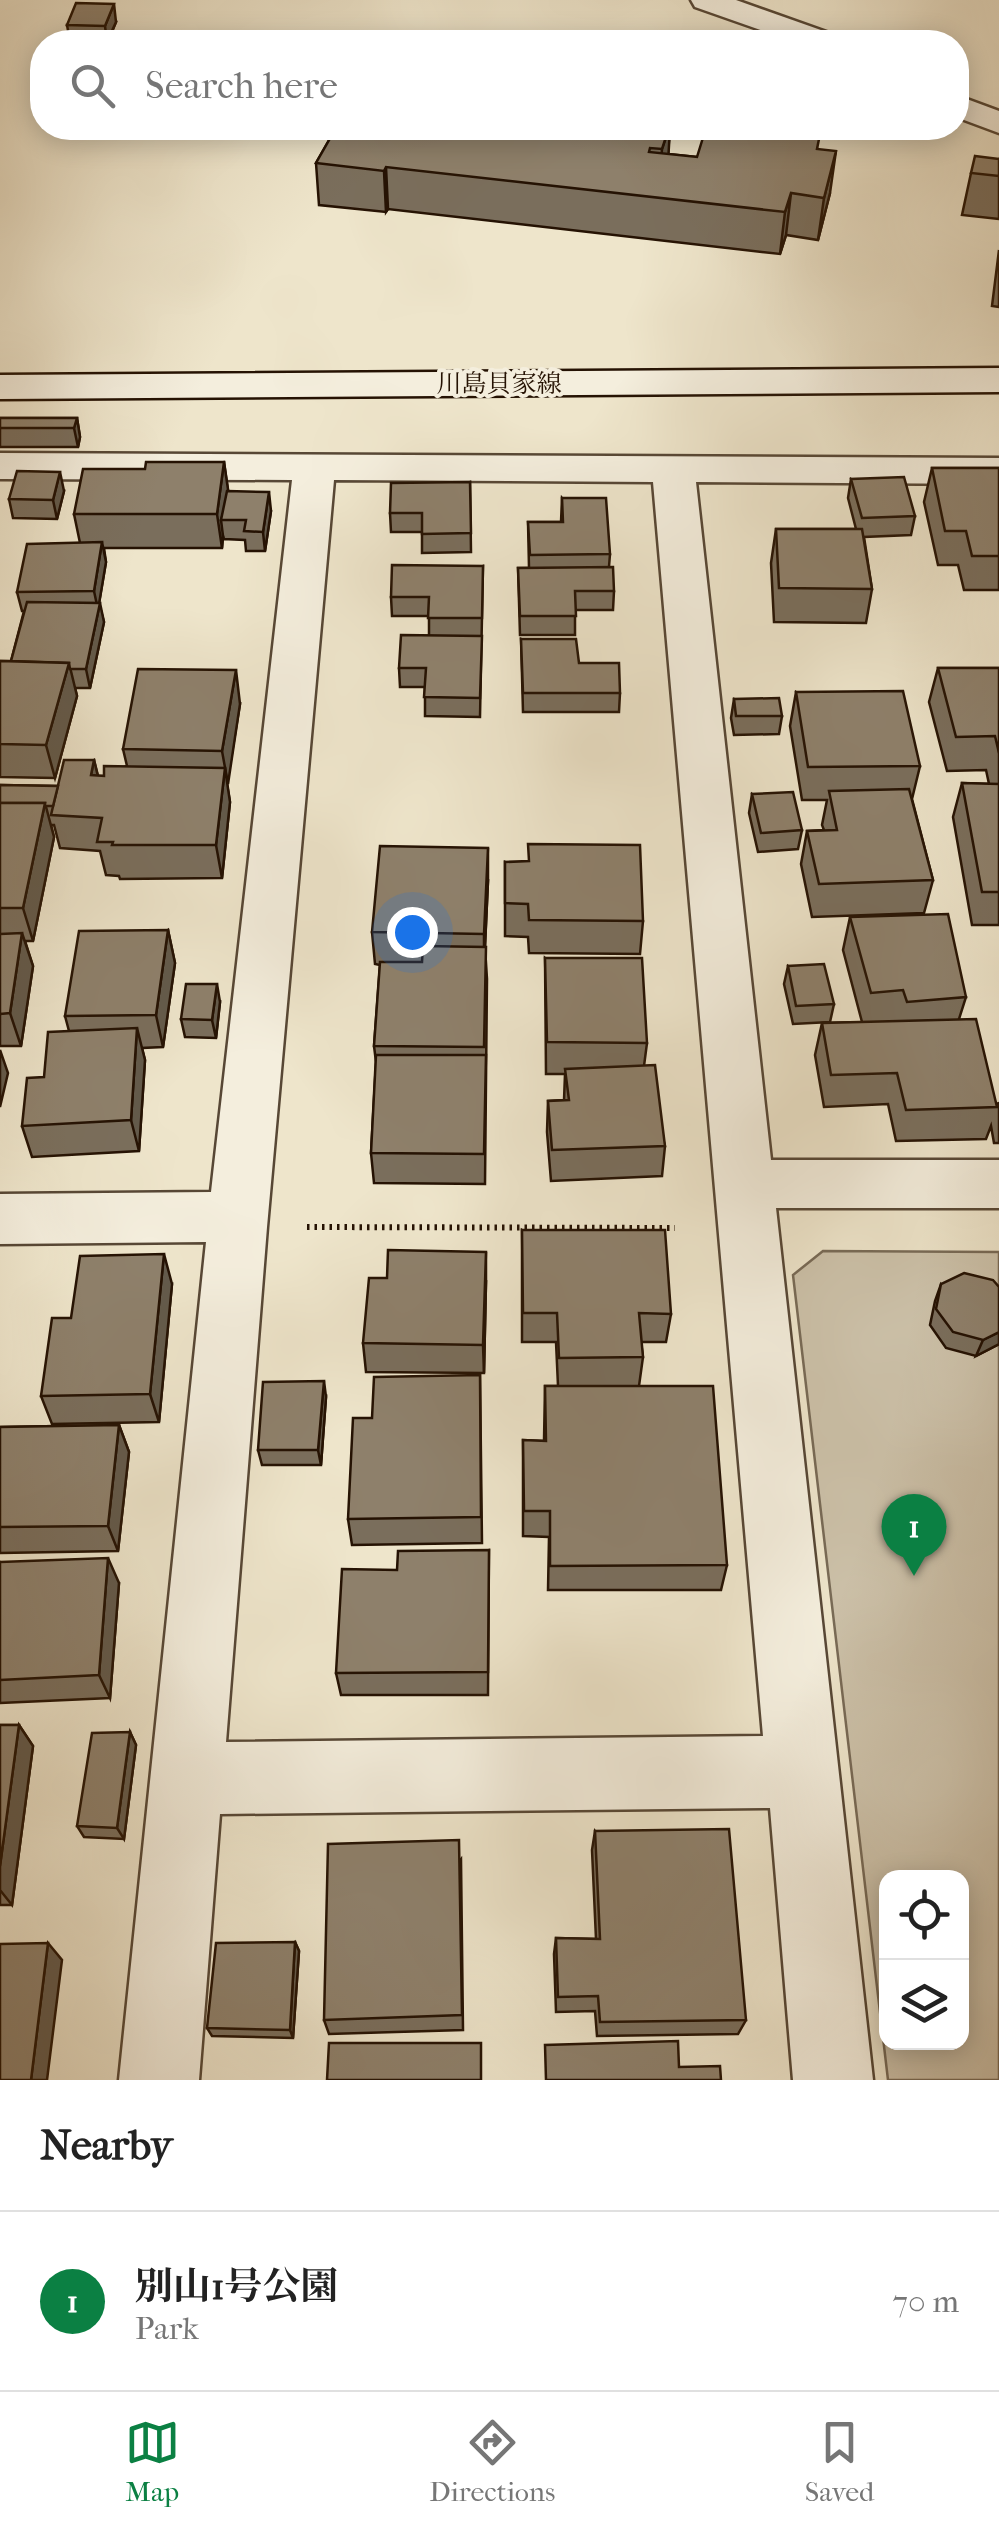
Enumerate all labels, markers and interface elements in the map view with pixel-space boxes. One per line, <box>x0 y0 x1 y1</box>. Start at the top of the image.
search box <box>30 30 969 140</box>
icon: search <box>65 58 120 113</box>
text: Search here <box>145 63 338 108</box>
street label: 川島貝家線 <box>436 369 562 398</box>
your location <box>387 907 438 958</box>
pin: 1 <box>882 1494 946 1576</box>
map controls <box>879 1870 969 2050</box>
button: locate <box>879 1870 969 1960</box>
button: layers <box>879 1960 969 2050</box>
text: Nearby <box>40 2121 172 2170</box>
text: 別山1号公園 <box>135 2264 339 2309</box>
text: 1 <box>67 2283 78 2320</box>
text: 70 m <box>893 2283 959 2320</box>
text: Park <box>135 2310 199 2347</box>
tab: Map <box>125 2415 180 2508</box>
tab: Directions <box>429 2415 555 2508</box>
tab: Saved <box>805 2415 874 2508</box>

